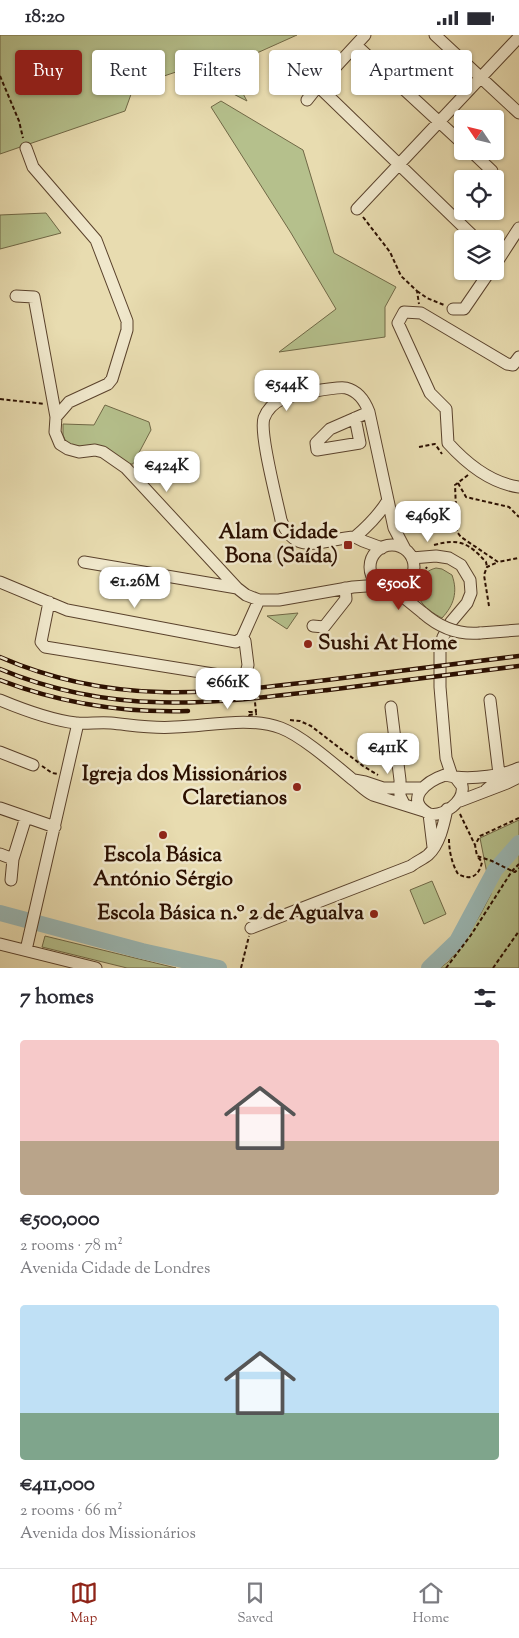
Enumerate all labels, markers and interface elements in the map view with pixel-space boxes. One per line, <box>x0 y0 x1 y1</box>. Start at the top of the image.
text: 18:20 <box>25 4 65 31</box>
chip: Buy <box>15 50 82 95</box>
chip: Rent <box>92 50 165 95</box>
chip: Filters <box>175 50 259 95</box>
chip: New <box>269 50 341 95</box>
chip: Apartment <box>351 50 472 95</box>
north arrow <box>454 110 504 160</box>
map controls <box>454 110 504 280</box>
button: locate <box>454 170 504 220</box>
button: layers <box>454 230 504 280</box>
pin: €544K <box>252 369 322 412</box>
text: €544K <box>265 374 309 397</box>
pin: €424K <box>132 451 202 493</box>
text: €424K <box>145 455 189 478</box>
pin: €469K <box>393 501 463 543</box>
text: €469K <box>406 505 450 528</box>
place label: Alam Cidade Bona (Saída) <box>218 518 338 572</box>
marker: Alam Cidade Bona (Saída) <box>342 539 354 551</box>
pin: €1.26M <box>94 567 176 609</box>
pin: €500K <box>364 569 434 611</box>
text: €1.26M <box>110 571 160 594</box>
text: €500K <box>377 573 421 596</box>
place label: Sushi At Home <box>318 629 457 659</box>
marker: Sushi At Home <box>302 638 314 650</box>
pin: €661K <box>193 667 263 710</box>
text: €661K <box>207 672 249 695</box>
pin: €411K <box>353 733 423 775</box>
text: €411K <box>368 737 408 760</box>
place label: Igreja dos Missionários Claretianos <box>82 760 287 814</box>
marker: Igreja dos Missionários Claretianos <box>291 781 303 793</box>
marker: Escola Básica António Sérgio <box>157 829 169 841</box>
place label: Escola Básica António Sérgio <box>93 841 233 895</box>
place label: Escola Básica n.º 2 de Agualva <box>98 899 364 929</box>
marker: Escola Básica n.º 2 de Agualva <box>368 908 380 920</box>
text: 7 homes <box>20 983 94 1013</box>
icon: filters <box>471 984 499 1012</box>
icon: home <box>215 1073 305 1163</box>
text: €500,000 <box>20 1205 100 1235</box>
text: 2 rooms · 78 m² <box>20 1235 123 1258</box>
text: Avenida Cidade de Londres <box>20 1258 210 1281</box>
icon: home <box>215 1338 305 1428</box>
text: €411,000 <box>20 1470 95 1500</box>
text: 2 rooms · 66 m² <box>20 1500 123 1523</box>
text: Avenida dos Missionários <box>20 1523 196 1546</box>
tab: Map <box>70 1579 98 1629</box>
tab: Saved <box>237 1579 273 1629</box>
tab: Home <box>413 1579 449 1629</box>

